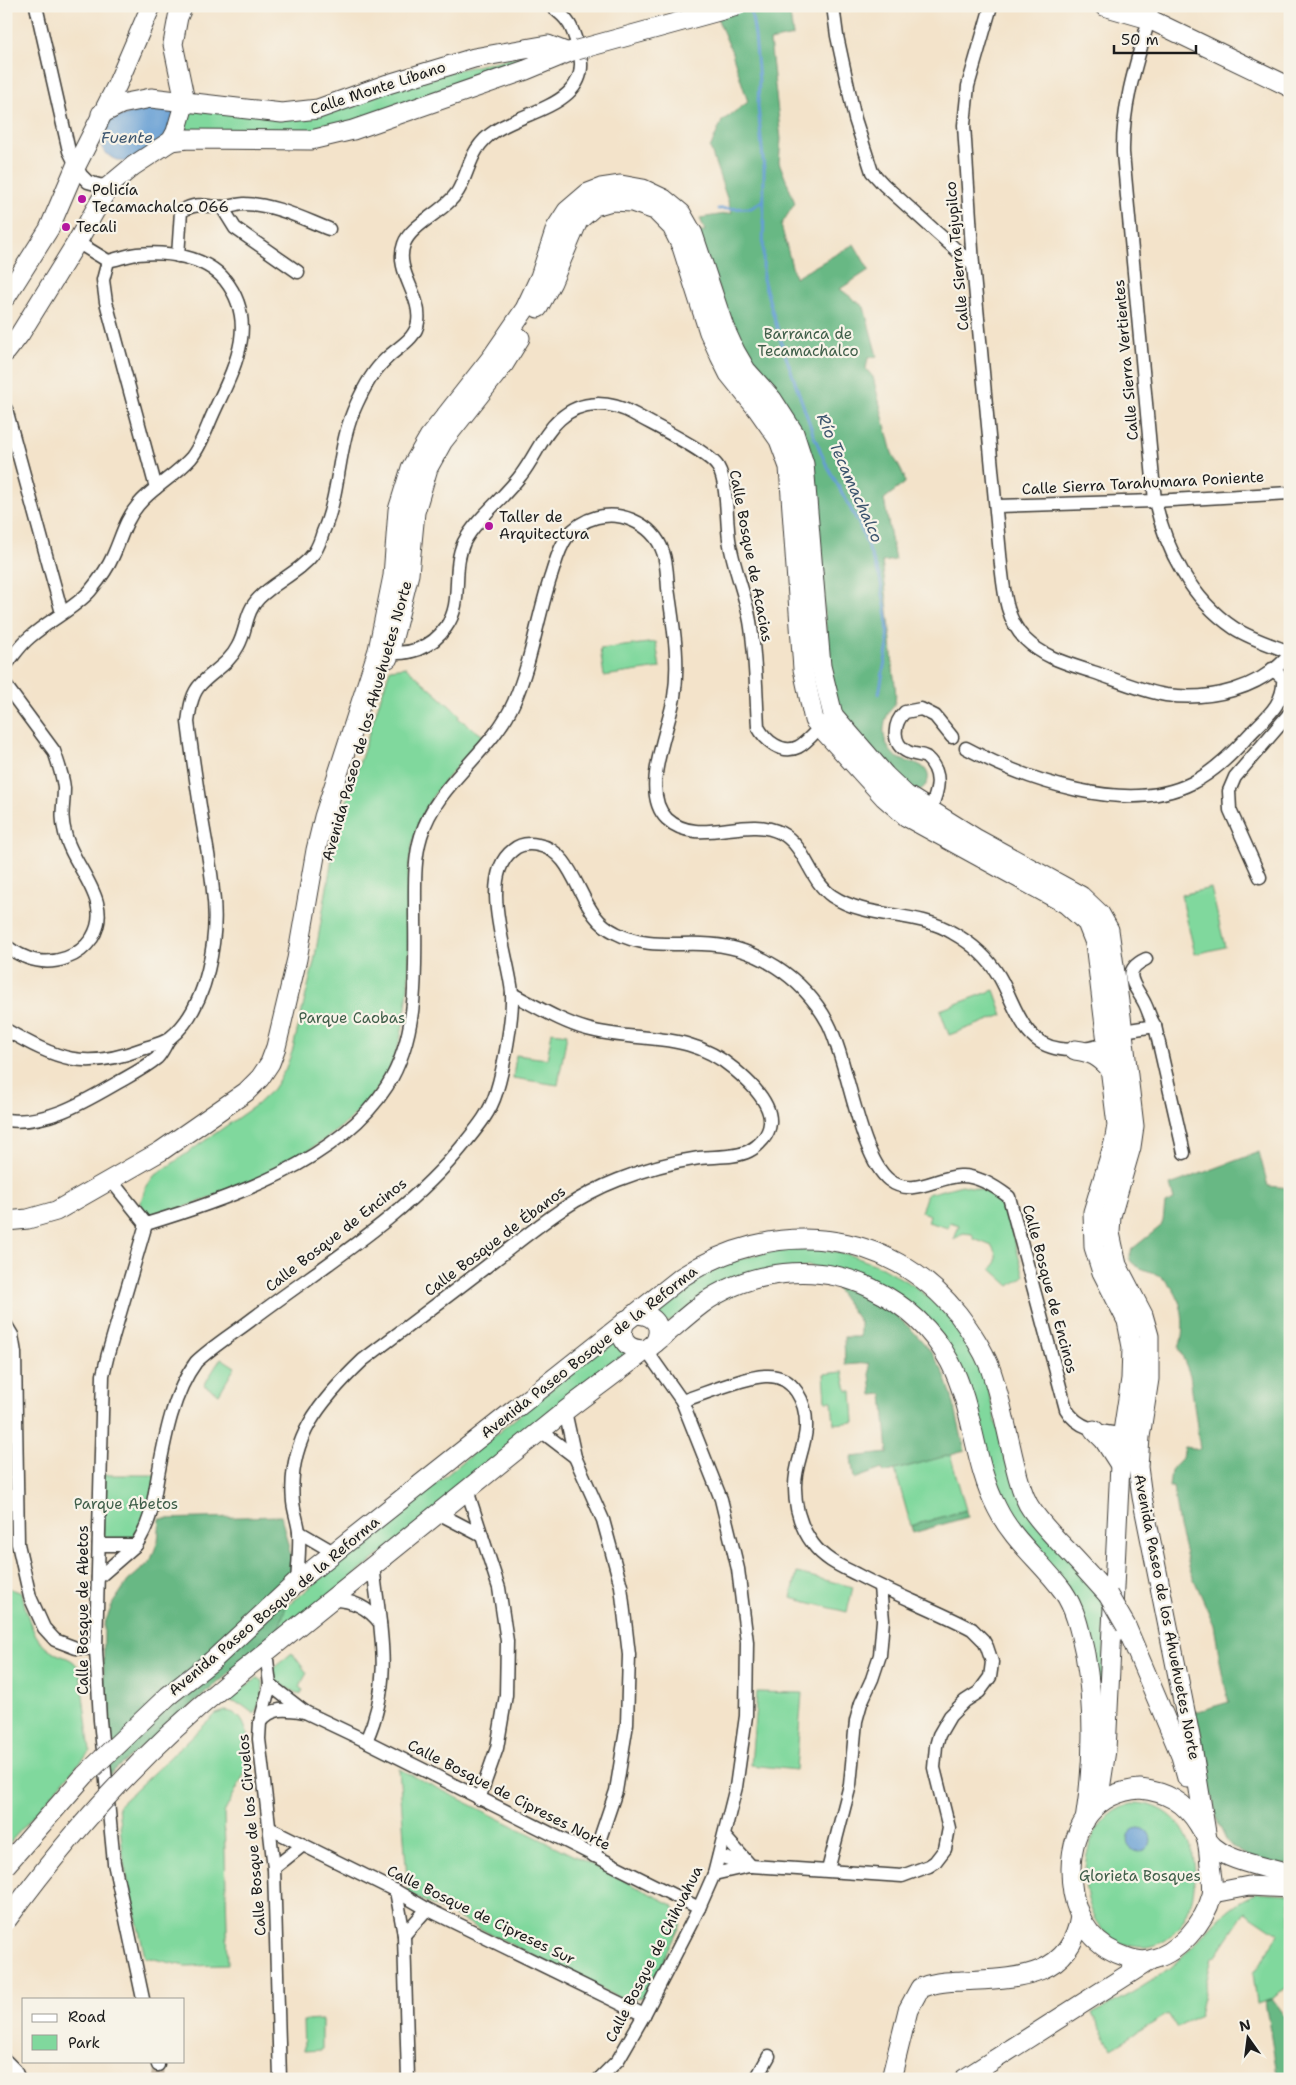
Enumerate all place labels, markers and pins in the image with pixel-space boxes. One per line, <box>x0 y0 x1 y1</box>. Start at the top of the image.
place label: Policía Tecamachalco 066 <box>92 180 229 217</box>
marker: Policía Tecamachalco 066 <box>76 193 88 205</box>
place label: Tecali <box>76 217 117 237</box>
marker: Tecali <box>60 221 72 233</box>
place label: Taller de Arquitectura <box>499 507 590 544</box>
marker: Taller de Arquitectura <box>483 520 495 532</box>

